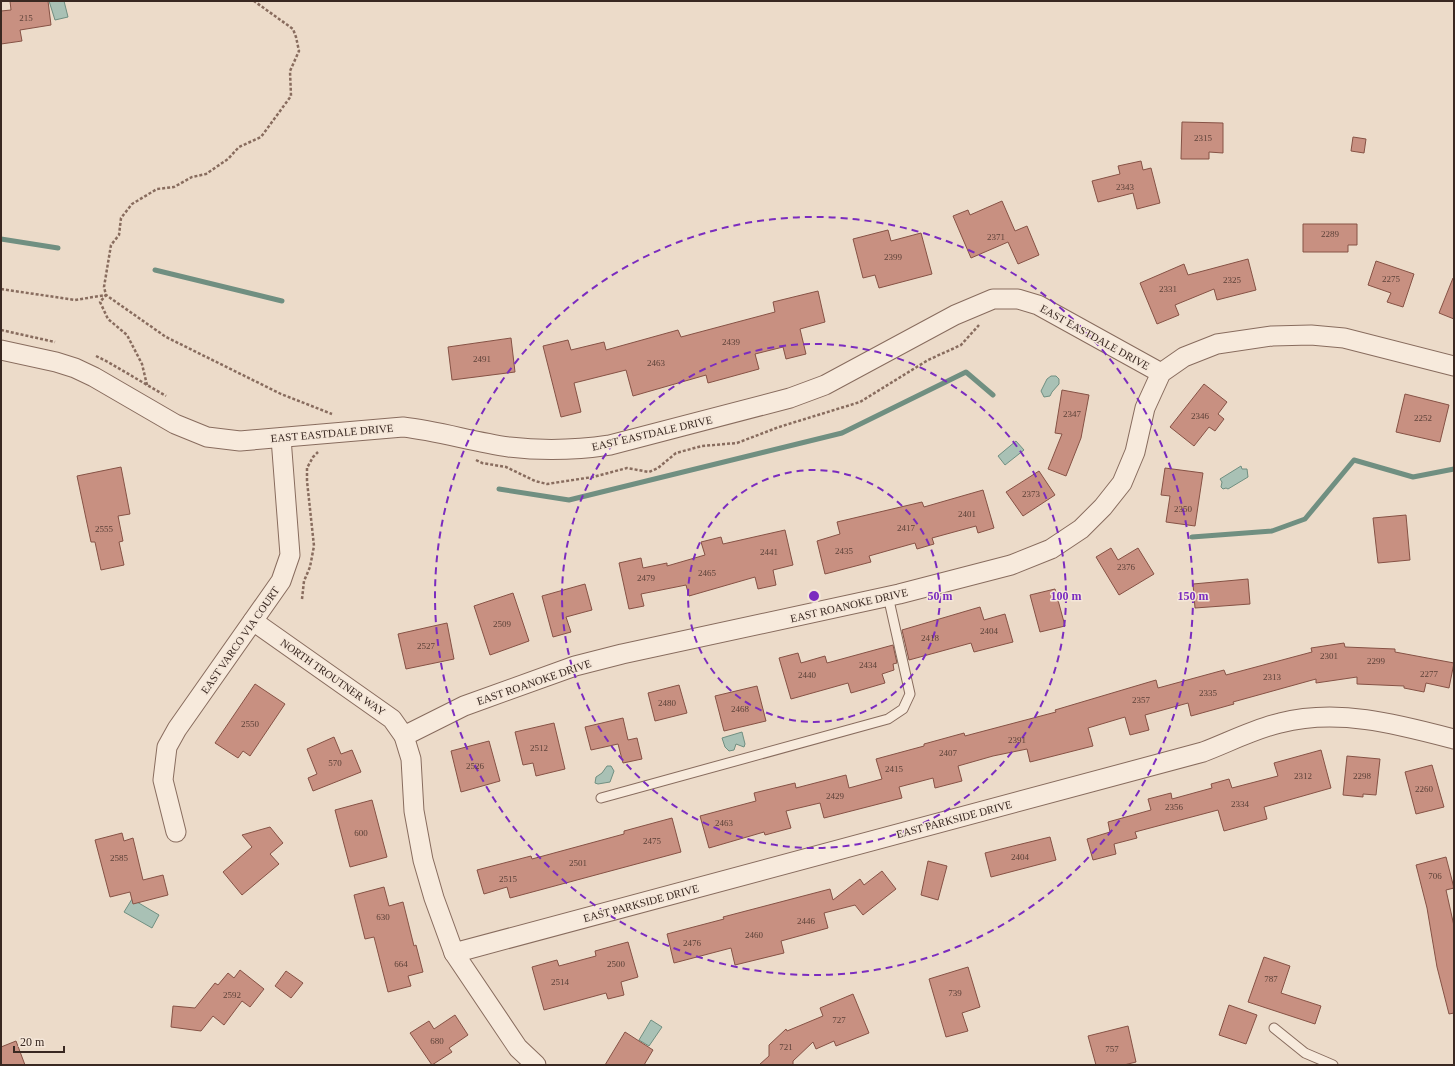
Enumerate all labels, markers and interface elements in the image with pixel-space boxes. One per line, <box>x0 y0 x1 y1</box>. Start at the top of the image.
house number: 215 <box>19 13 33 23</box>
house number: 2315 <box>1194 133 1213 143</box>
house number: 2343 <box>1116 182 1135 192</box>
house number: 2289 <box>1321 229 1340 239</box>
house number: 2371 <box>987 232 1005 242</box>
house number: 2399 <box>884 252 903 262</box>
house number: 2275 <box>1382 274 1401 284</box>
house number: 2325 <box>1223 275 1242 285</box>
house number: 2331 <box>1159 284 1177 294</box>
street label: EAST EASTDALE DRIVE <box>1038 302 1152 372</box>
house number: 2439 <box>722 337 741 347</box>
house number: 2491 <box>473 354 491 364</box>
house number: 2463 <box>647 358 666 368</box>
house number: 2347 <box>1063 409 1082 419</box>
house number: 2346 <box>1191 411 1210 421</box>
street label: EAST EASTDALE DRIVE <box>591 413 714 453</box>
house number: 2252 <box>1414 413 1432 423</box>
street label: EAST EASTDALE DRIVE <box>270 422 394 444</box>
house number: 2373 <box>1022 489 1041 499</box>
house number: 2350 <box>1174 504 1193 514</box>
house number: 2401 <box>958 509 976 519</box>
house number: 2417 <box>897 523 916 533</box>
house number: 2555 <box>95 524 114 534</box>
house number: 2435 <box>835 546 854 556</box>
house number: 2441 <box>760 547 778 557</box>
house number: 2376 <box>1117 562 1136 572</box>
house number: 2465 <box>698 568 717 578</box>
house number: 2479 <box>637 573 656 583</box>
street label: EAST VARCO VIA COURT <box>198 584 282 696</box>
street label: EAST ROANOKE DRIVE <box>789 586 909 624</box>
centre of rings <box>807 589 821 603</box>
text: 50 m <box>928 589 953 603</box>
text: 100 m <box>1051 589 1082 603</box>
text: 150 m <box>1178 589 1209 603</box>
house number: 2509 <box>493 619 512 629</box>
house number: 2404 <box>980 626 999 636</box>
house number: 2418 <box>921 633 940 643</box>
street label: NORTH TROUTNER WAY <box>278 636 388 718</box>
house number: 2527 <box>417 641 436 651</box>
house number: 2301 <box>1320 651 1338 661</box>
house number: 2299 <box>1367 656 1386 666</box>
street label: EAST ROANOKE DRIVE <box>475 657 593 707</box>
house number: 2434 <box>859 660 878 670</box>
house number: 2277 <box>1420 669 1439 679</box>
house number: 2440 <box>798 670 817 680</box>
house number: 2313 <box>1263 672 1282 682</box>
house number: 2335 <box>1199 688 1218 698</box>
house number: 2357 <box>1132 695 1151 705</box>
house number: 2480 <box>658 698 677 708</box>
house number: 2468 <box>731 704 750 714</box>
house number: 2550 <box>241 719 260 729</box>
house number: 2391 <box>1008 735 1026 745</box>
house number: 2512 <box>530 743 548 753</box>
house number: 2407 <box>939 748 958 758</box>
house number: 570 <box>328 758 342 768</box>
house number: 2526 <box>466 761 485 771</box>
house number: 2415 <box>885 764 904 774</box>
house number: 2312 <box>1294 771 1312 781</box>
house number: 2298 <box>1353 771 1372 781</box>
house number: 2260 <box>1415 784 1434 794</box>
house number: 2429 <box>826 791 845 801</box>
street label: EAST PARKSIDE DRIVE <box>895 798 1013 840</box>
house number: 2334 <box>1231 799 1250 809</box>
house number: 2356 <box>1165 802 1184 812</box>
house number: 2463 <box>715 818 734 828</box>
house number: 600 <box>354 828 368 838</box>
house number: 2475 <box>643 836 662 846</box>
house number: 2404 <box>1011 852 1030 862</box>
house number: 2585 <box>110 853 129 863</box>
house number: 2501 <box>569 858 587 868</box>
house number: 706 <box>1428 871 1442 881</box>
house number: 2515 <box>499 874 518 884</box>
street label: EAST PARKSIDE DRIVE <box>582 882 700 924</box>
house number: 630 <box>376 912 390 922</box>
house number: 2446 <box>797 916 816 926</box>
house number: 2460 <box>745 930 764 940</box>
house number: 2476 <box>683 938 702 948</box>
house number: 664 <box>394 959 408 969</box>
house number: 2500 <box>607 959 626 969</box>
house number: 787 <box>1264 974 1278 984</box>
house number: 2514 <box>551 977 570 987</box>
house number: 739 <box>948 988 962 998</box>
house number: 2592 <box>223 990 241 1000</box>
house number: 727 <box>832 1015 846 1025</box>
scale bar <box>14 1028 64 1054</box>
text: 20 m <box>20 1035 45 1049</box>
house number: 680 <box>430 1036 444 1046</box>
house number: 721 <box>779 1042 793 1052</box>
house number: 757 <box>1105 1044 1119 1054</box>

